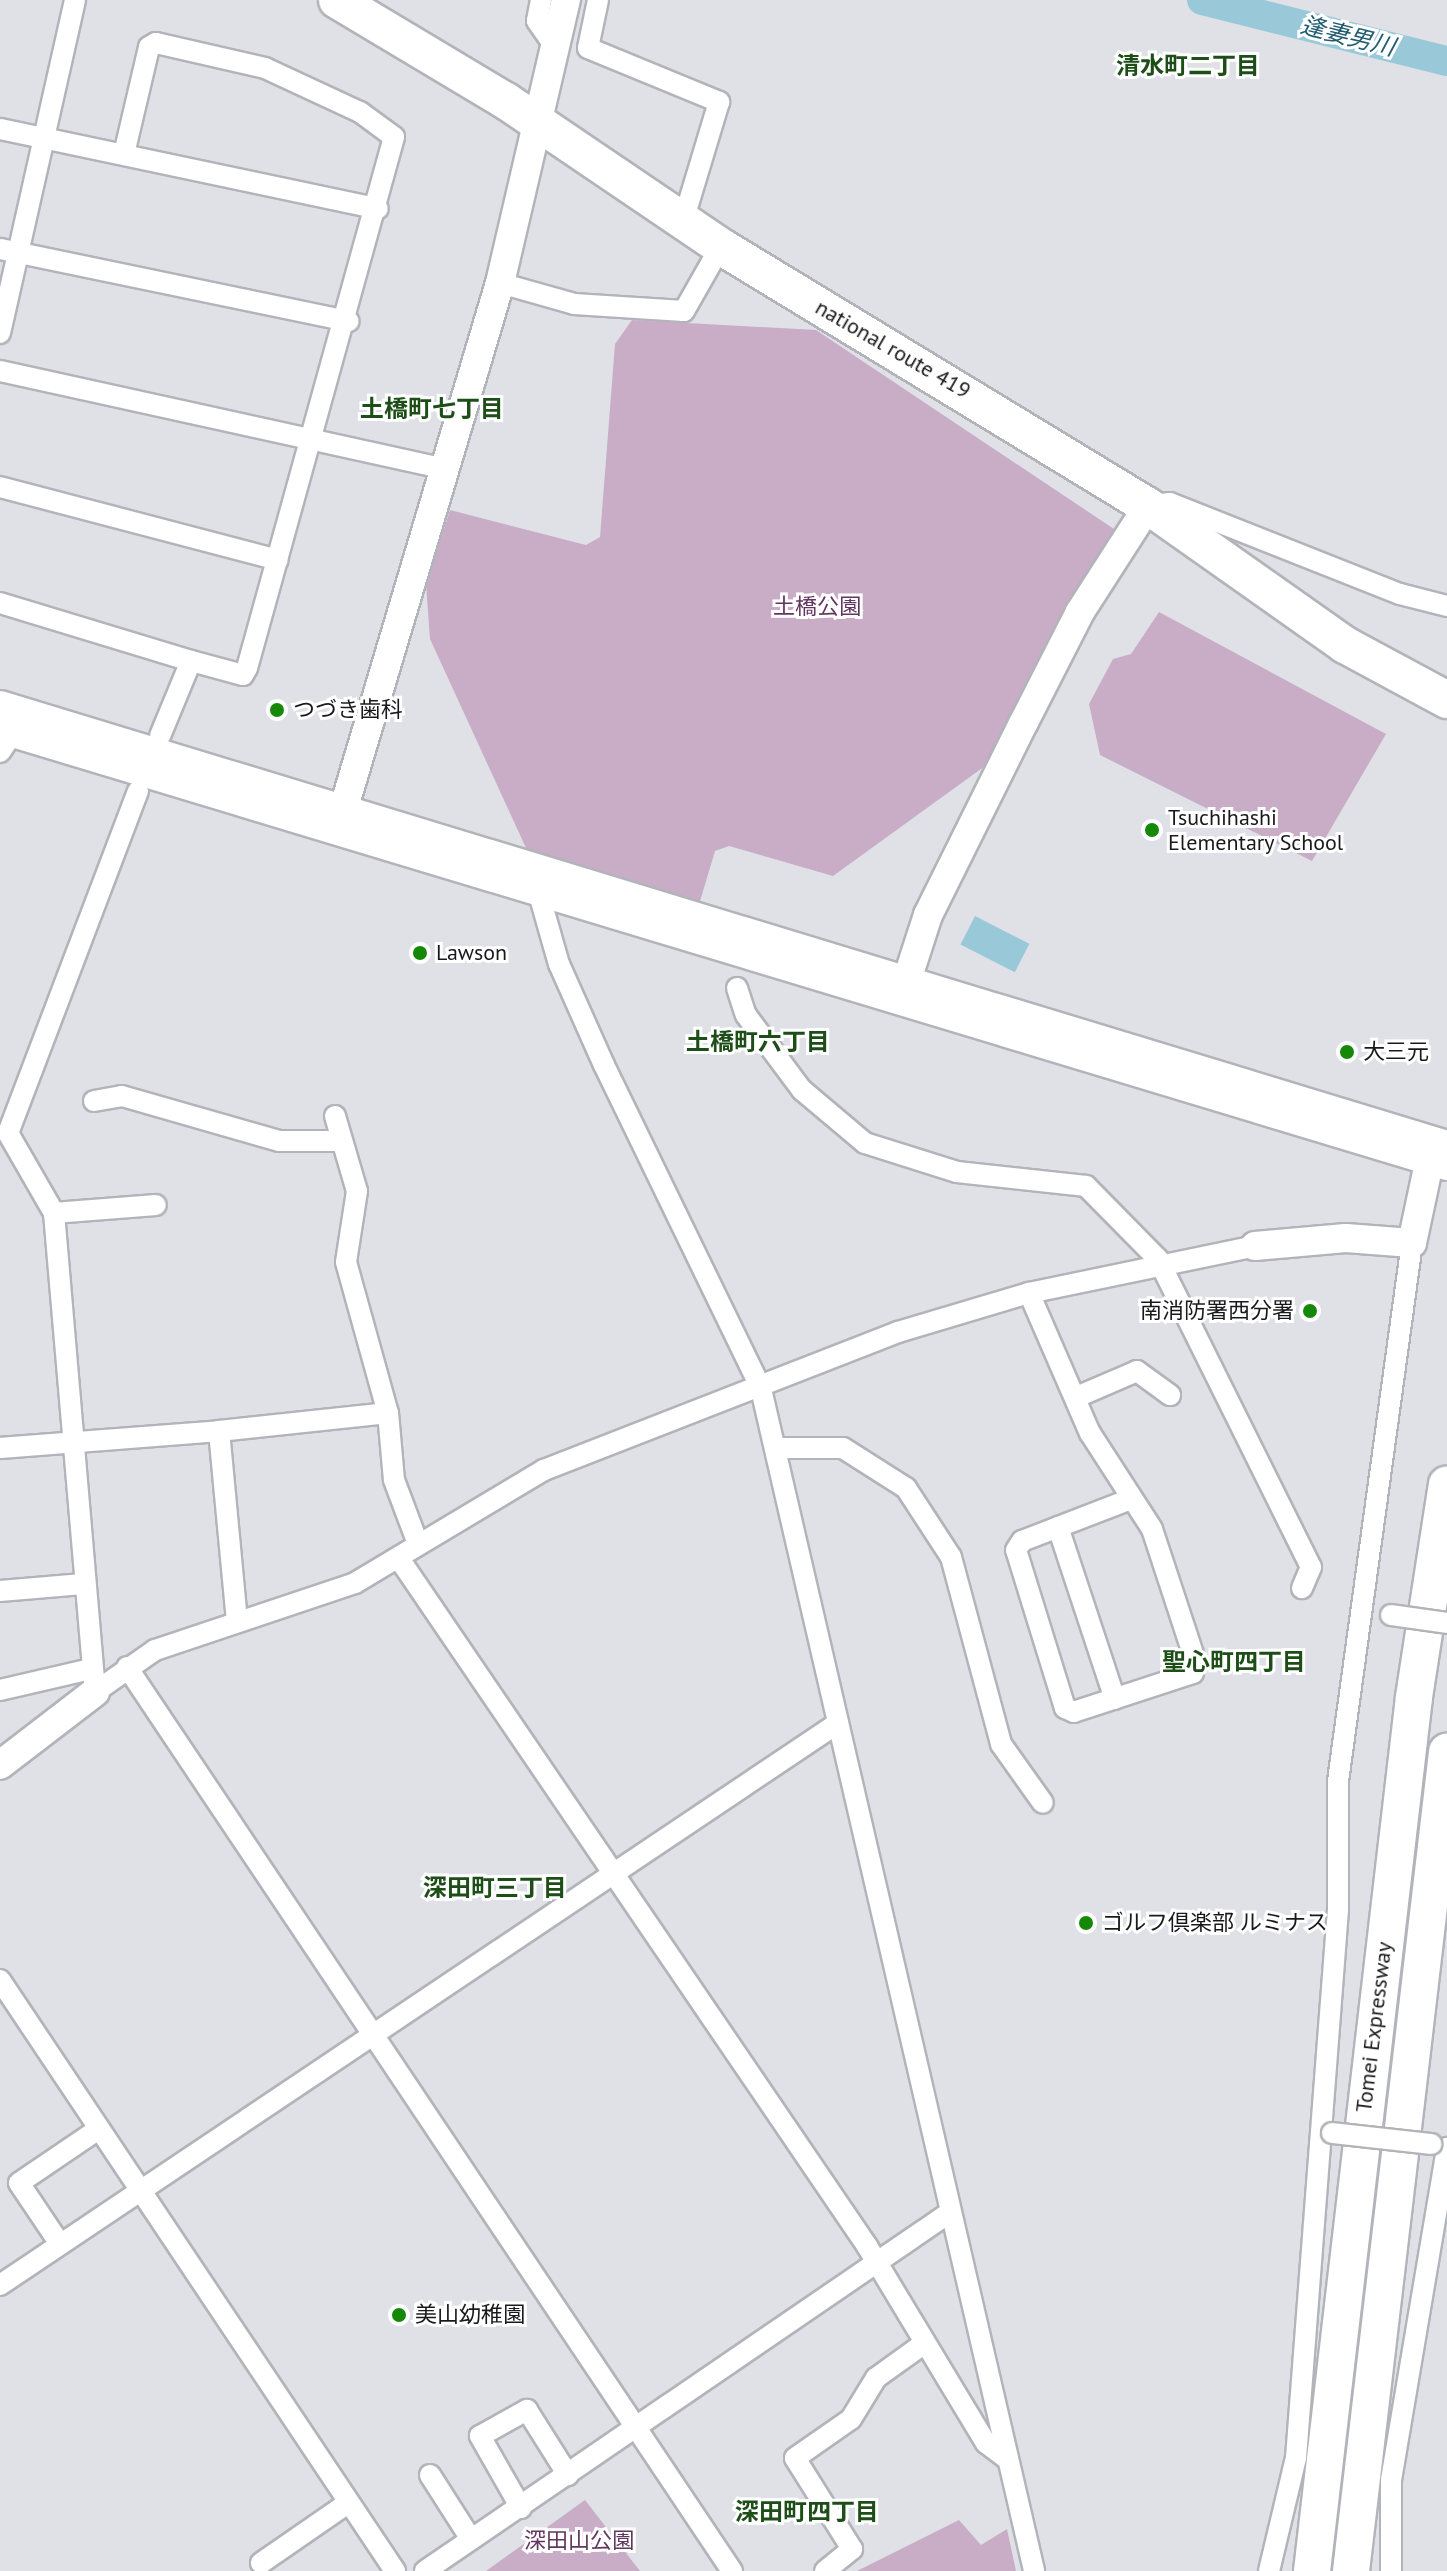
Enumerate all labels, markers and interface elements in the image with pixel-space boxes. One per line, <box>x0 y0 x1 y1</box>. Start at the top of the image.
water label: 逢妻男川 <box>1298 10 1398 62</box>
district label: 清水町二丁目 <box>1116 52 1260 80</box>
street label: national route 419 <box>811 294 975 404</box>
district label: 土橋町七丁目 <box>360 395 504 423</box>
park label: 土橋公園 <box>773 594 861 620</box>
place label: つづき歯科 <box>293 697 403 723</box>
marker: つづき歯科 <box>268 701 286 719</box>
place label: Tsuchihashi Elementary School <box>1168 804 1344 856</box>
marker: Tsuchihashi Elementary School <box>1143 821 1161 839</box>
place label: Lawson <box>436 940 507 966</box>
marker: Lawson <box>411 944 429 962</box>
district label: 土橋町六丁目 <box>686 1028 830 1056</box>
place label: 大三元 <box>1363 1039 1429 1065</box>
marker: 大三元 <box>1338 1043 1356 1061</box>
place label: 南消防署西分署 <box>1140 1298 1294 1324</box>
marker: 南消防署西分署 <box>1301 1302 1319 1320</box>
district label: 聖心町四丁目 <box>1162 1648 1306 1676</box>
district label: 深田町三丁目 <box>423 1874 567 1902</box>
place label: ゴルフ倶楽部 ルミナス <box>1102 1910 1328 1936</box>
marker: ゴルフ倶楽部 ルミナス <box>1077 1914 1095 1932</box>
street label: Tomei Expressway <box>1350 1940 1398 2114</box>
place label: 美山幼稚園 <box>415 2302 525 2328</box>
marker: 美山幼稚園 <box>390 2306 408 2324</box>
district label: 深田町四丁目 <box>735 2498 879 2526</box>
park label: 深田山公園 <box>524 2528 634 2554</box>

